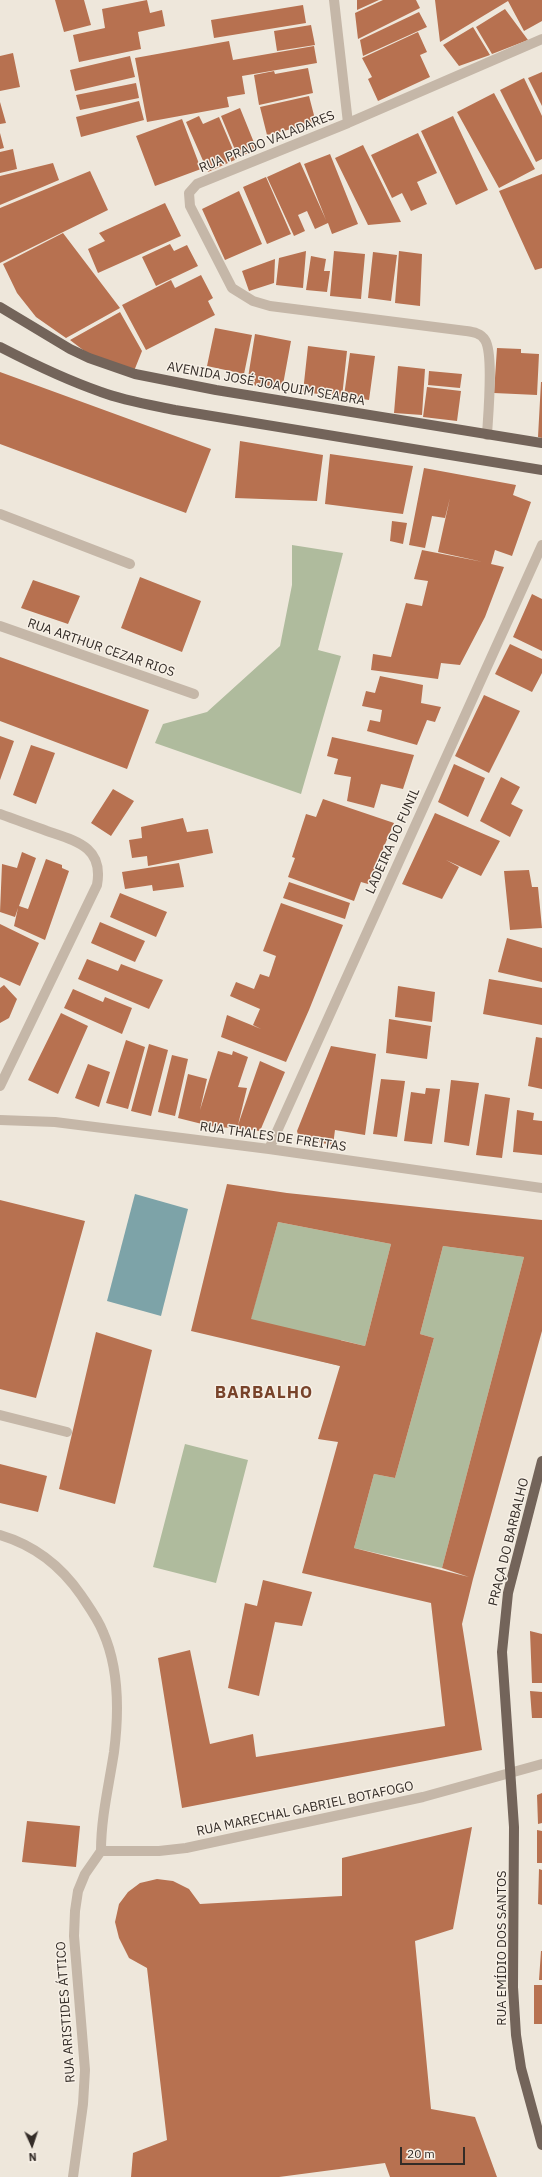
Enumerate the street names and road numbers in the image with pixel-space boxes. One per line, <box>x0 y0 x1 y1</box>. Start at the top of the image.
street label: RUA PRADO VALADARES <box>197 108 337 176</box>
street label: AVENIDA JOSÉ JOAQUIM SEABRA <box>166 359 366 409</box>
street label: RUA ARTHUR CEZAR RIOS <box>25 615 177 681</box>
street label: LADEIRA DO FUNIL <box>363 786 423 896</box>
street label: RUA THALES DE FREITAS <box>199 1119 347 1155</box>
street label: PRAÇA DO BARBALHO <box>486 1476 532 1608</box>
street label: RUA MARECHAL GABRIEL BOTAFOGO <box>195 1778 415 1840</box>
street label: RUA EMÍDIO DOS SANTOS <box>494 1870 510 2026</box>
street label: RUA ARISTIDES ÁTTICO <box>53 1941 79 2083</box>

